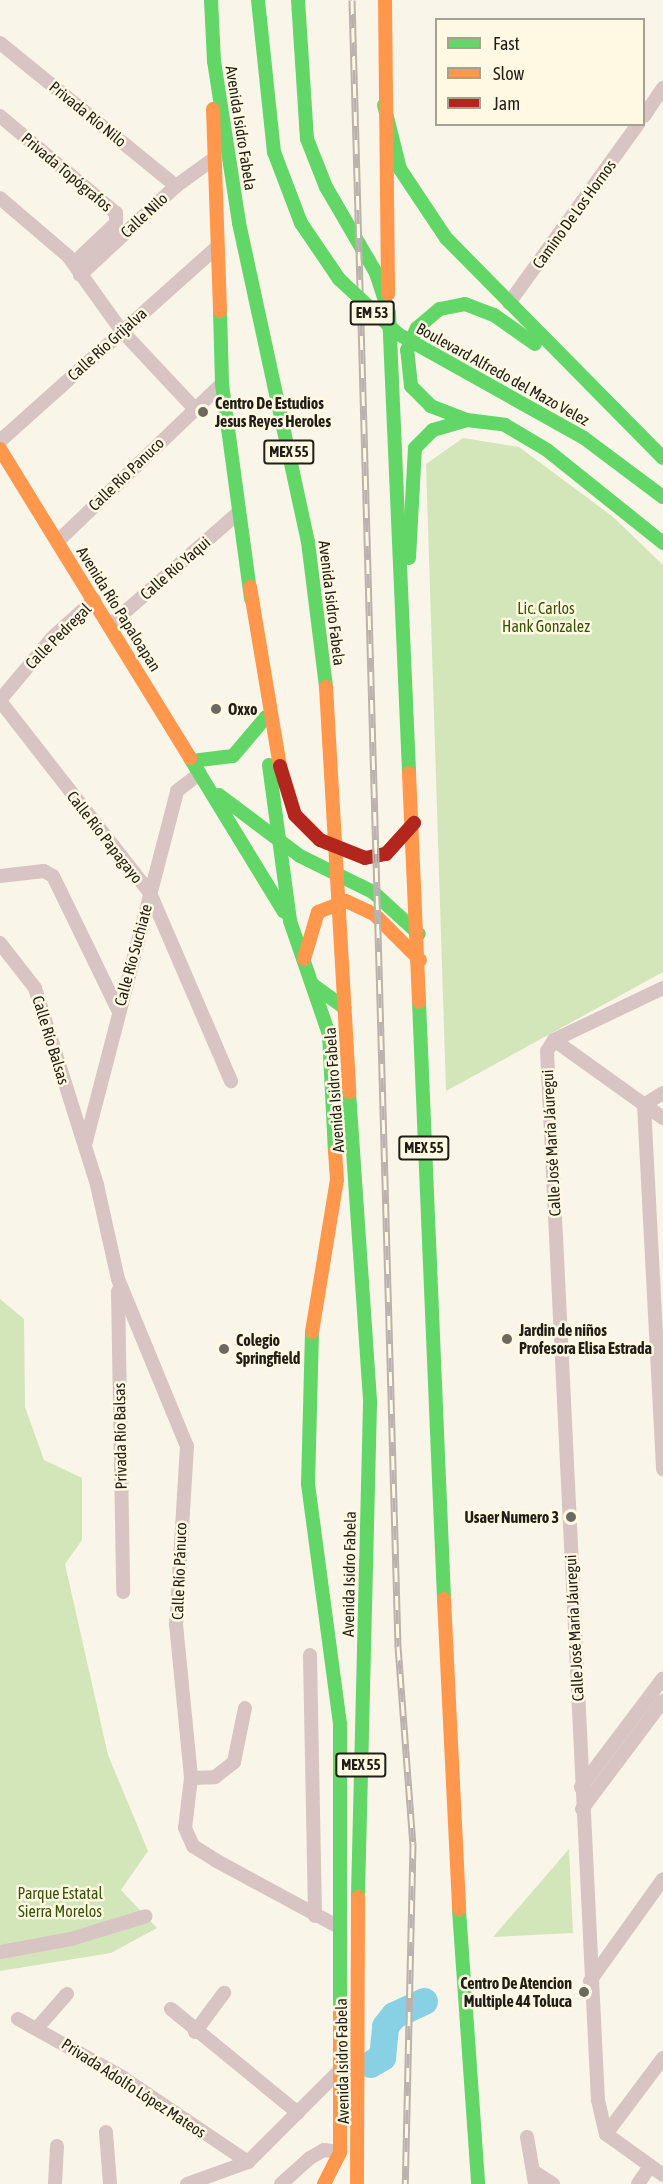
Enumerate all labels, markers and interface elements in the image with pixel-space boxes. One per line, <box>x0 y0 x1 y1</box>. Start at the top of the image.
legend <box>435 18 645 126</box>
text: Fast <box>493 33 520 54</box>
text: Slow <box>493 63 524 84</box>
street label: Avenida Isidro Fabela <box>222 64 260 192</box>
street label: Privada Río Nilo <box>46 77 130 151</box>
text: Jam <box>493 93 520 114</box>
street label: Privada Topógrafos <box>18 129 116 215</box>
street label: Camino De Los Hornos <box>528 156 620 272</box>
street label: Calle Nilo <box>117 188 171 242</box>
road number: EM 53 <box>350 301 394 325</box>
street label: Calle Río Grijalva <box>64 303 150 385</box>
street label: Boulevard Alfredo del Mazo Velez <box>413 318 593 430</box>
place label: Centro De Estudios Jesus Reyes Heroles <box>215 393 331 431</box>
marker: Centro De Estudios Jesus Reyes Heroles <box>196 405 210 419</box>
street label: Calle Río Panuco <box>84 433 168 515</box>
road number: MEX 55 <box>262 440 316 464</box>
street label: Calle Río Yaqui <box>136 532 214 604</box>
street label: Avenida Isidro Fabela <box>315 539 349 667</box>
street label: Avenida Río Papaloapan <box>73 543 165 675</box>
park label: Lic. Carlos Hank Gonzalez <box>502 598 590 636</box>
street label: Calle Pedregal <box>21 599 95 673</box>
place label: Oxxo <box>228 699 258 719</box>
marker: Oxxo <box>209 702 223 716</box>
street label: Calle Río Papagayo <box>63 787 147 887</box>
street label: Calle Río Suchiate <box>110 902 156 1008</box>
street label: Calle Río Balsas <box>28 993 74 1087</box>
street label: Avenida Isidro Fabela <box>320 1027 348 1153</box>
street label: Calle José María Jáuregui <box>538 1069 564 1217</box>
road number: MEX 55 <box>397 1136 451 1160</box>
place label: Jardin de niños Profesora Elisa Estrada <box>519 1320 652 1358</box>
place label: Colegio Springfield <box>236 1330 300 1368</box>
marker: Jardin de niños Profesora Elisa Estrada <box>500 1332 514 1346</box>
marker: Colegio Springfield <box>217 1342 231 1356</box>
street label: Privada Río Balsas <box>109 1382 131 1490</box>
place label: Usaer Numero 3 <box>464 1507 559 1527</box>
marker: Usaer Numero 3 <box>564 1510 578 1524</box>
street label: Avenida Isidro Fabela <box>338 1511 360 1637</box>
street label: Calle Río Pánuco <box>168 1522 190 1620</box>
street label: Calle José María Jáuregui <box>561 1554 587 1702</box>
road number: MEX 55 <box>334 1753 388 1777</box>
park label: Parque Estatal Sierra Morelos <box>17 1883 103 1921</box>
place label: Centro De Atencion Multiple 44 Toluca <box>460 1973 572 2011</box>
marker: Centro De Atencion Multiple 44 Toluca <box>577 1985 591 1999</box>
street label: Avenida Isidro Fabela <box>331 1998 353 2124</box>
street label: Privada Adolfo López Mateos <box>58 2034 210 2142</box>

